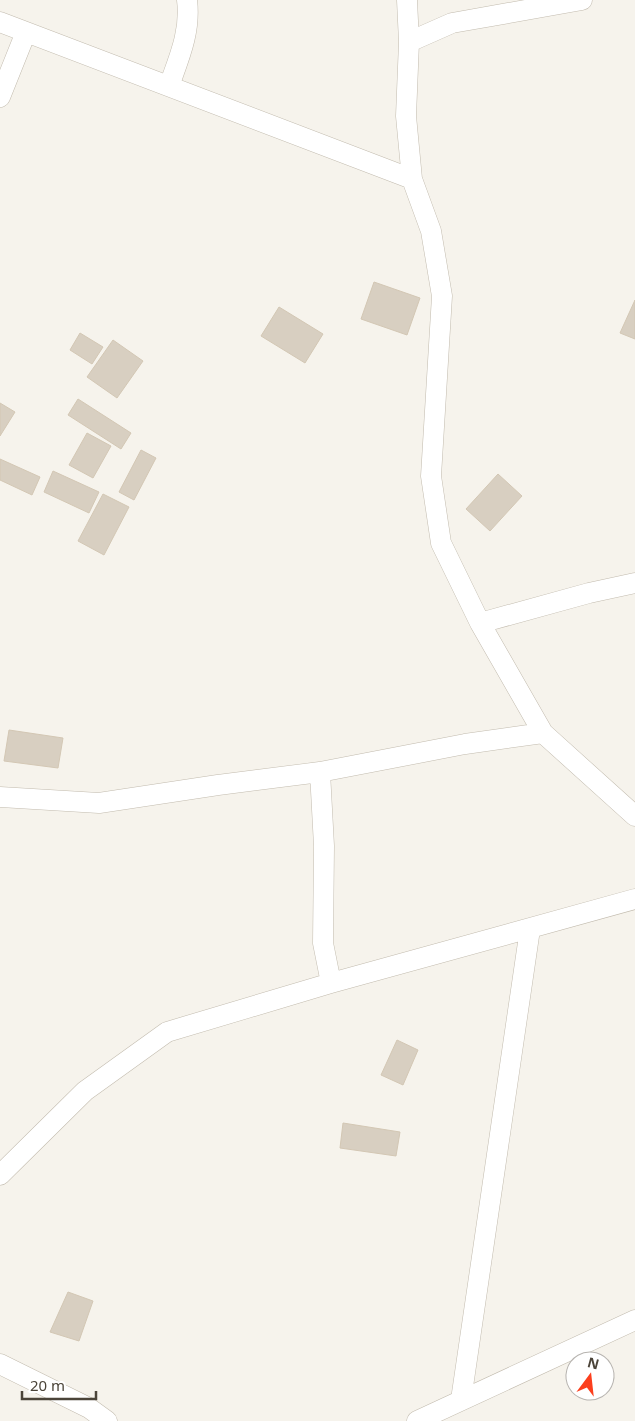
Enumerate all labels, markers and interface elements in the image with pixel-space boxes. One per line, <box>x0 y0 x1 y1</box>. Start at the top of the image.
north arrow <box>565 1351 615 1401</box>
text: N <box>586 1352 601 1374</box>
scale bar <box>22 1368 96 1400</box>
text: 20 m <box>30 1375 65 1395</box>

